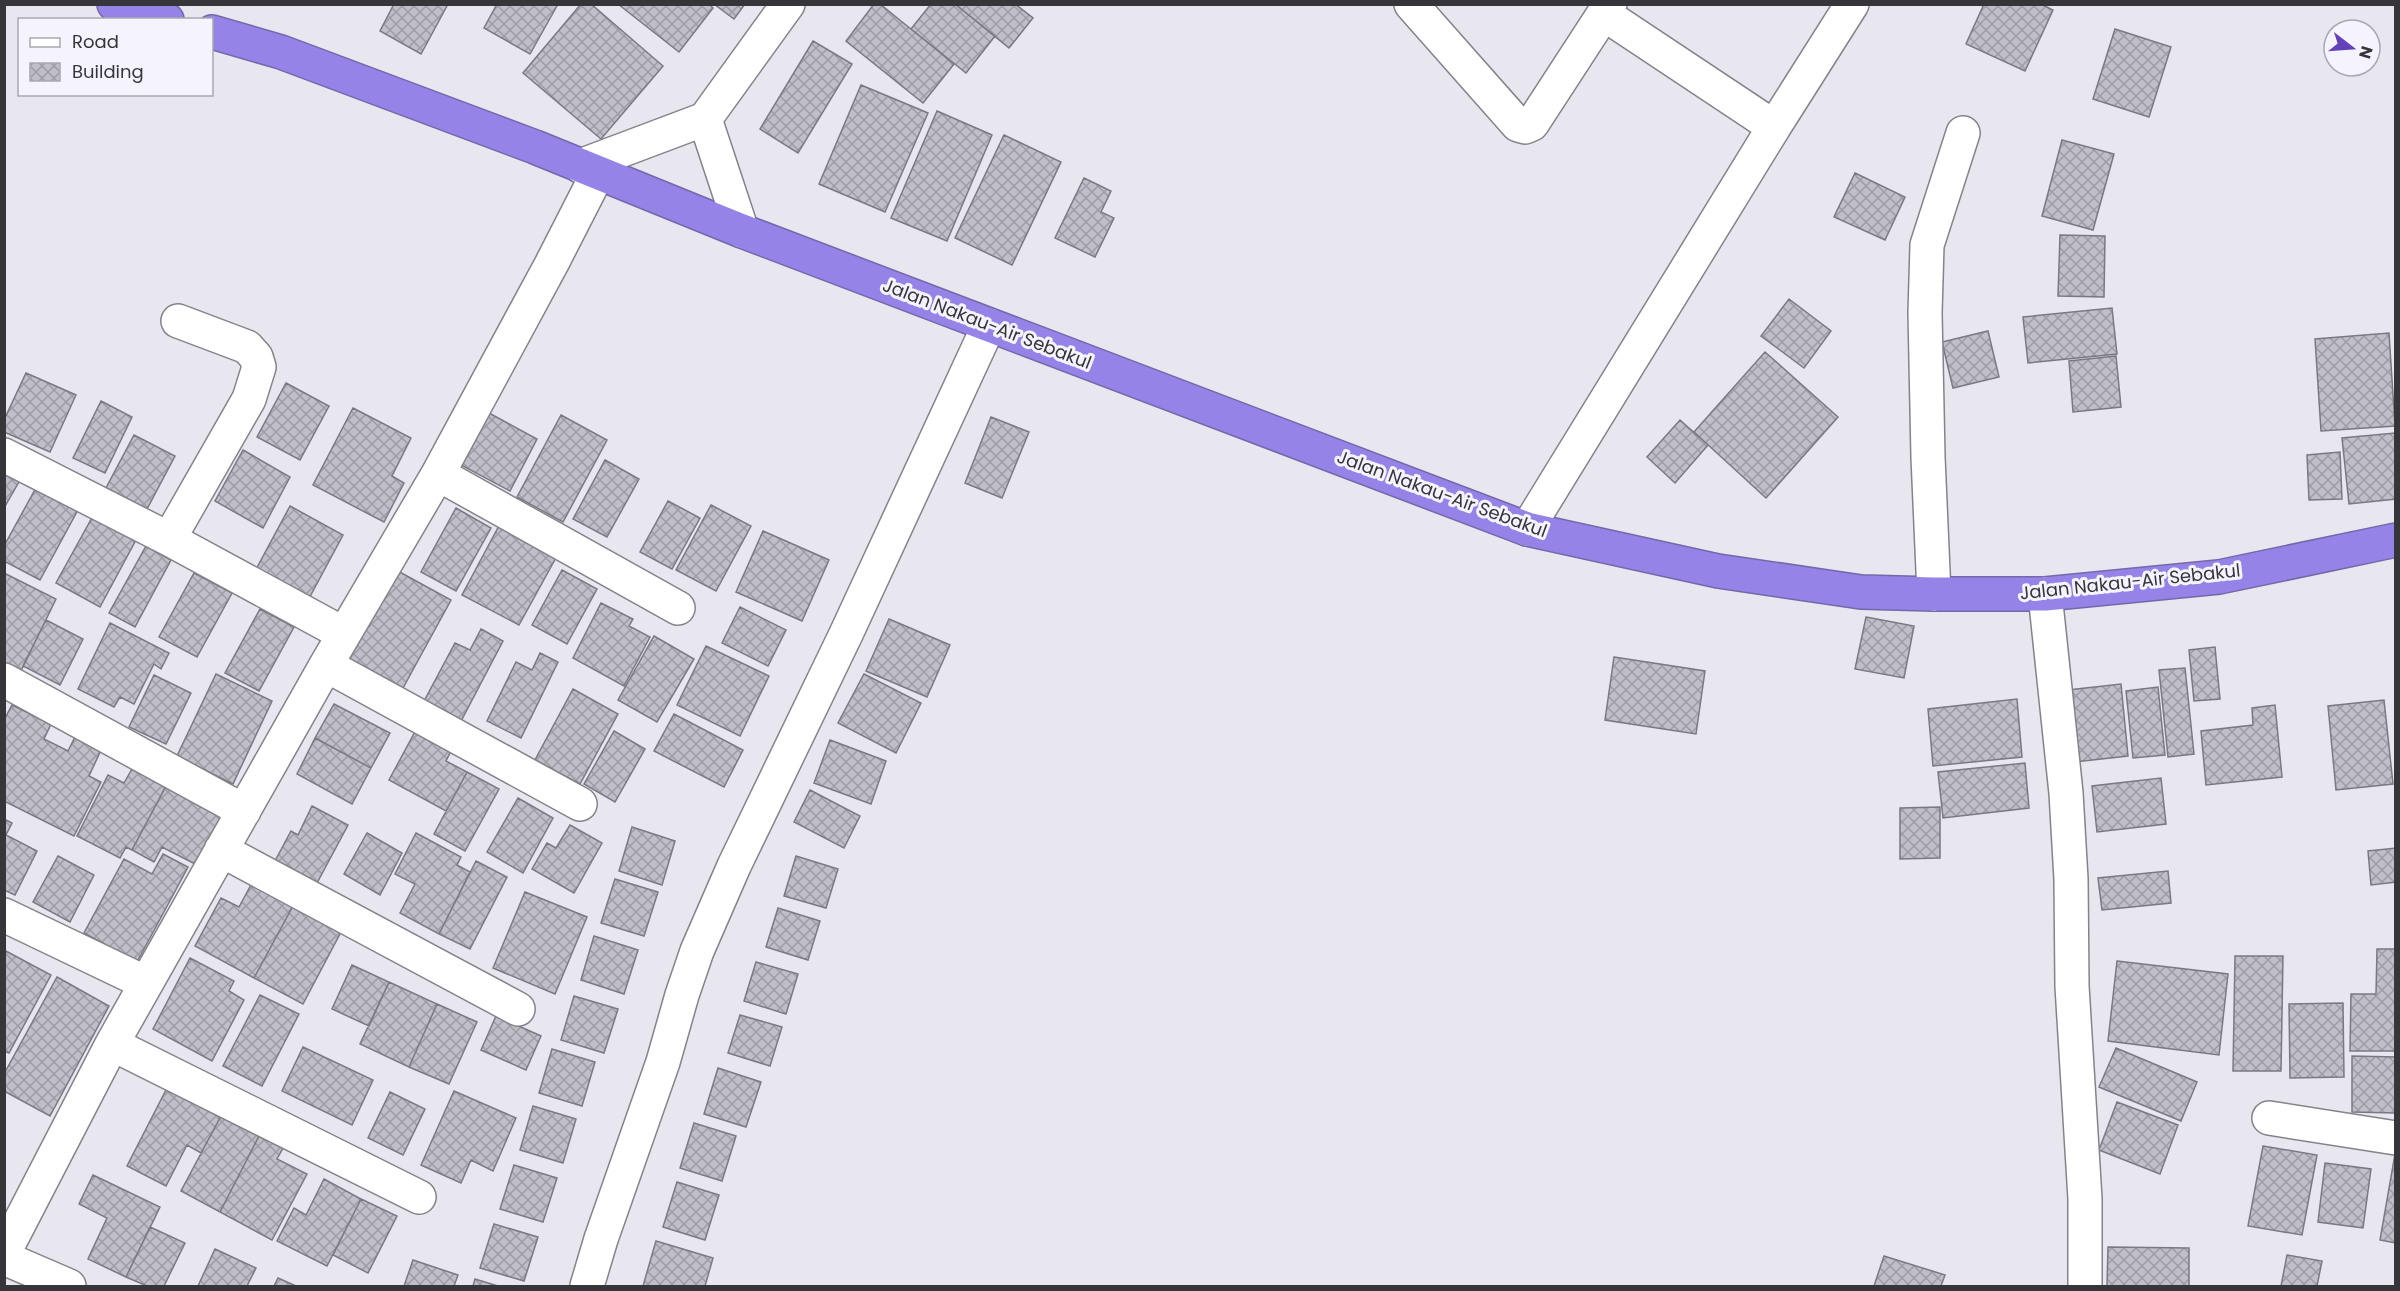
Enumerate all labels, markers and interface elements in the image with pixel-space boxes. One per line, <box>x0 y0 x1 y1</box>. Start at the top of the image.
legend <box>18 18 213 96</box>
north arrow <box>2322 18 2382 78</box>
text: Road <box>72 29 119 54</box>
text: N <box>2353 43 2379 61</box>
text: Building <box>72 59 144 84</box>
street label: Jalan Nakau-Air Sebakul <box>879 272 1095 375</box>
street label: Jalan Nakau-Air Sebakul <box>1334 444 1551 543</box>
street label: Jalan Nakau-Air Sebakul <box>2018 557 2241 606</box>

